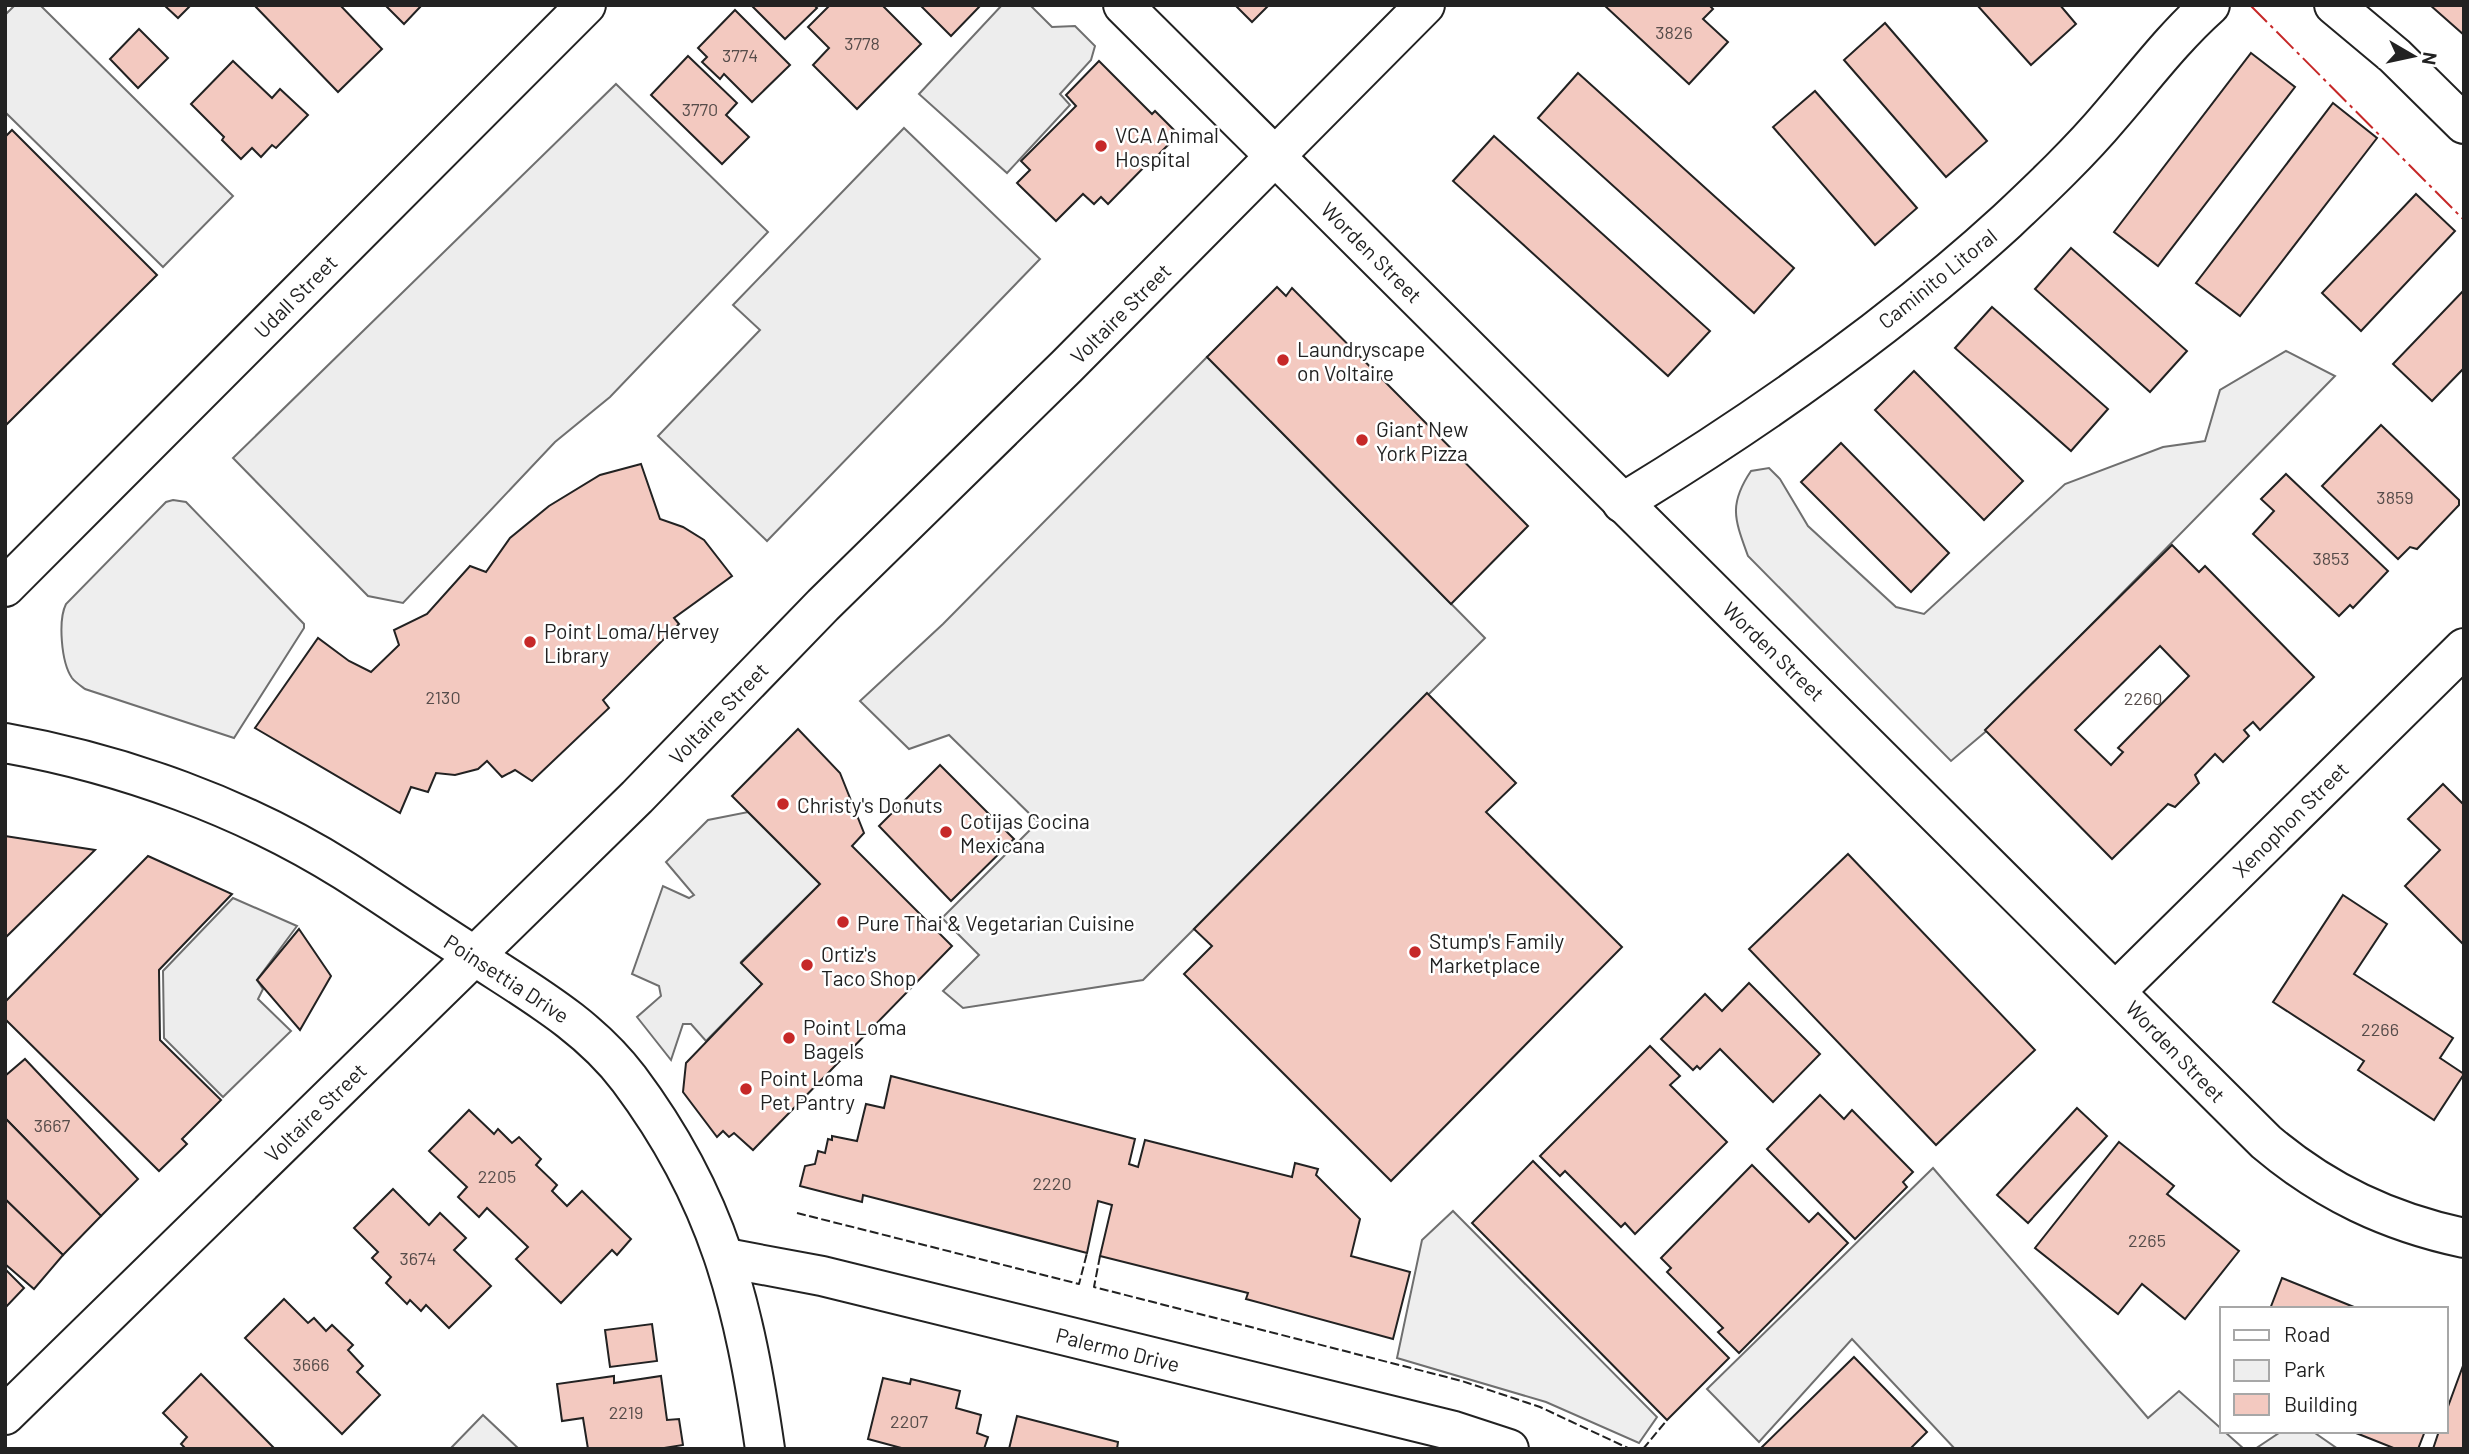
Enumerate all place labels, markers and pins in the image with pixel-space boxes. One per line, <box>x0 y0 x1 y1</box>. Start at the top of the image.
place label: VCA Animal Hospital <box>1115 122 1219 171</box>
marker: VCA Animal Hospital <box>1093 138 1109 154</box>
place label: Laundryscape on Voltaire <box>1297 336 1425 385</box>
marker: Laundryscape on Voltaire <box>1275 352 1291 368</box>
place label: Giant New York Pizza <box>1376 416 1468 465</box>
marker: Giant New York Pizza <box>1354 432 1370 448</box>
place label: Point Loma/Hervey Library <box>544 618 720 667</box>
marker: Point Loma/Hervey Library <box>522 634 538 650</box>
place label: Christy's Donuts <box>797 792 943 817</box>
marker: Christy's Donuts <box>775 796 791 812</box>
place label: Cotijas Cocina Mexicana <box>960 808 1090 857</box>
marker: Cotijas Cocina Mexicana <box>938 824 954 840</box>
place label: Pure Thai & Vegetarian Cuisine <box>857 910 1135 935</box>
marker: Pure Thai & Vegetarian Cuisine <box>835 914 851 930</box>
place label: Stump's Family Marketplace <box>1429 928 1565 977</box>
place label: Ortiz's Taco Shop <box>821 941 916 990</box>
marker: Stump's Family Marketplace <box>1407 944 1423 960</box>
marker: Ortiz's Taco Shop <box>799 957 815 973</box>
place label: Point Loma Bagels <box>803 1014 907 1063</box>
marker: Point Loma Bagels <box>781 1030 797 1046</box>
place label: Point Loma Pet Pantry <box>760 1065 864 1114</box>
marker: Point Loma Pet Pantry <box>738 1081 754 1097</box>

